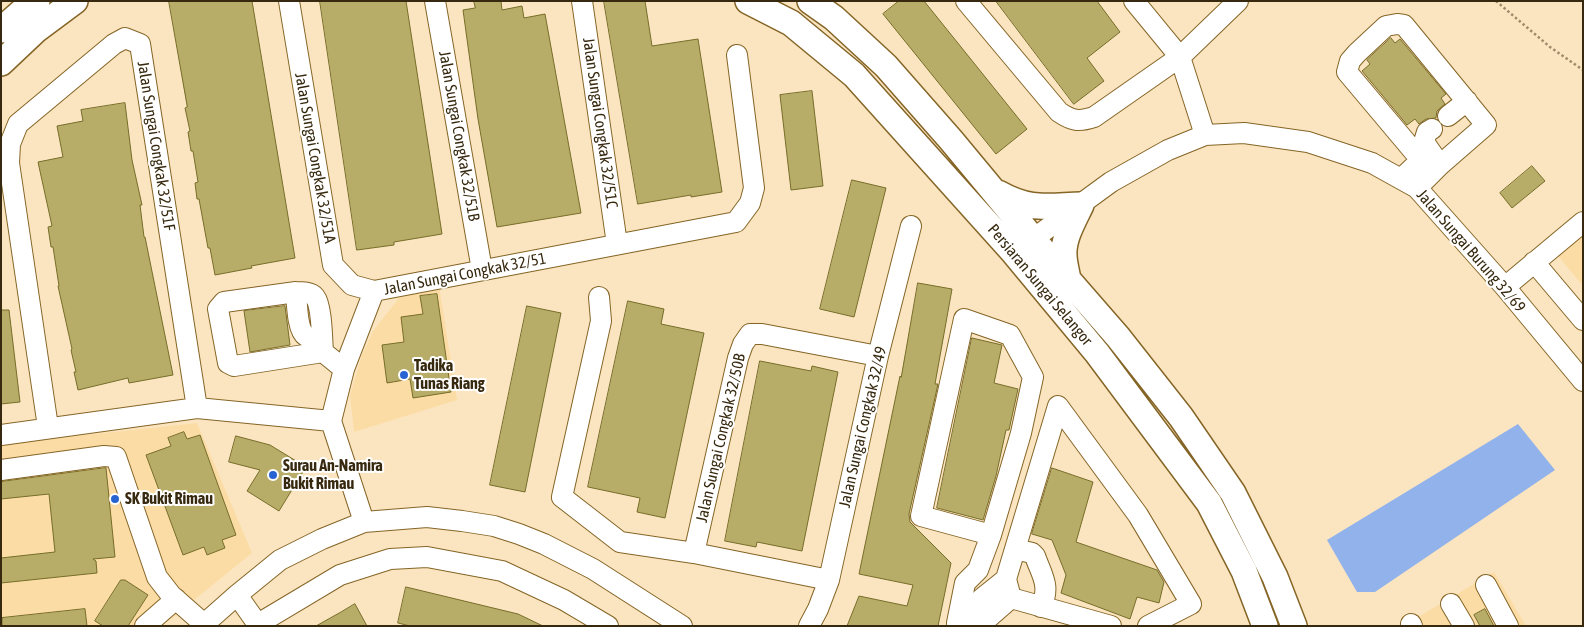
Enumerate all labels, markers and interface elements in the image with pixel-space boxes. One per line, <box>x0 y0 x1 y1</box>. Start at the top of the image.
street label: Jalan Sungai Congkak 32/51C <box>579 36 621 210</box>
street label: Jalan Sungai Congkak 32/51B <box>435 49 483 223</box>
street label: Jalan Sungai Congkak 32/51F <box>133 60 179 232</box>
street label: Jalan Sungai Congkak 32/51A <box>291 71 339 245</box>
street label: Jalan Sungai Burung 32/69 <box>1412 186 1530 316</box>
street label: Persiaran Sungai Selangor <box>984 220 1096 350</box>
street label: Jalan Sungai Congkak 32/51 <box>382 249 548 299</box>
street label: Jalan Sungai Congkak 32/49 <box>835 345 891 509</box>
street label: Jalan Sungai Congkak 32/50B <box>692 352 750 524</box>
place label: Tadika Tunas Riang <box>414 356 485 394</box>
marker: Tadika Tunas Riang <box>398 369 410 381</box>
place label: Surau An-Namira Bukit Rimau <box>283 456 383 494</box>
marker: Surau An-Namira Bukit Rimau <box>267 469 279 481</box>
place label: SK Bukit Rimau <box>125 489 213 509</box>
marker: SK Bukit Rimau <box>109 493 121 505</box>

